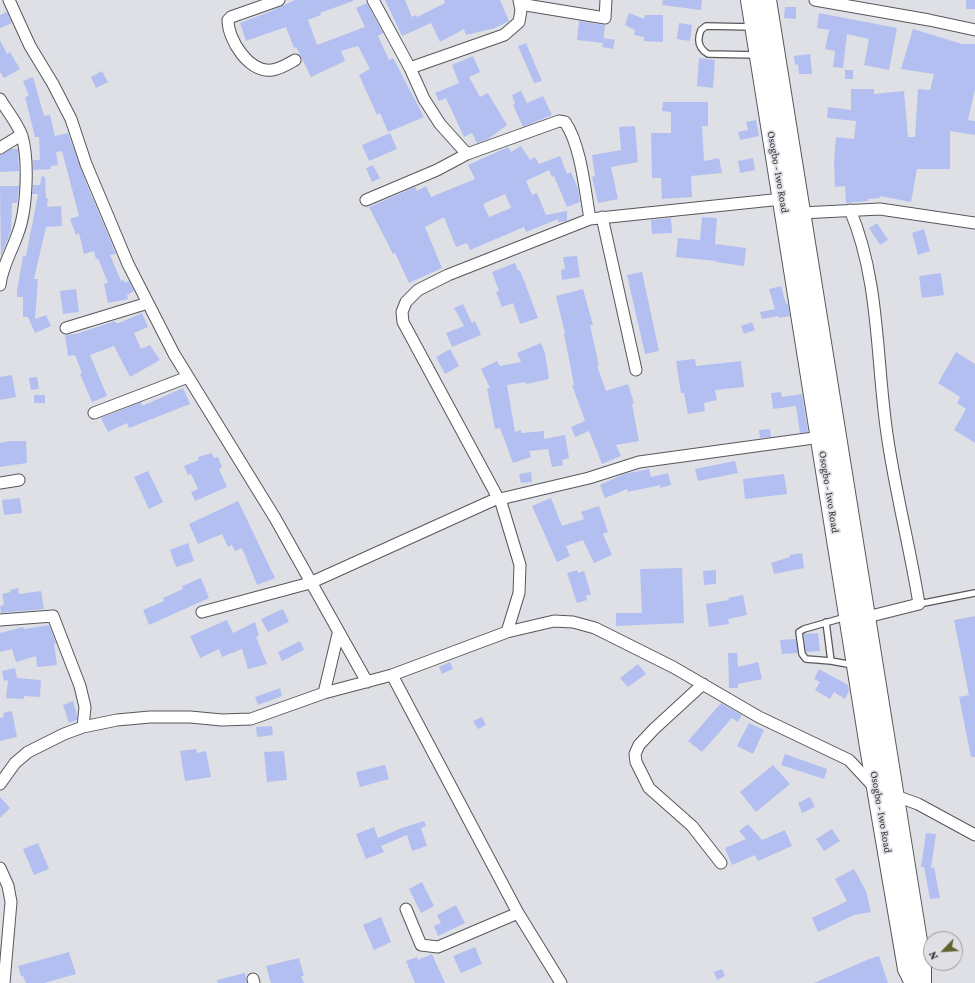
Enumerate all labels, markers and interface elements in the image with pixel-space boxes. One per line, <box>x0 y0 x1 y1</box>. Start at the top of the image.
street label: Osogbo - Iwo Road <box>764 130 792 214</box>
street label: Osogbo - Iwo Road <box>816 450 842 534</box>
street label: Osogbo - Iwo Road <box>867 770 895 854</box>
north arrow <box>923 931 963 971</box>
text: N <box>926 950 940 962</box>

